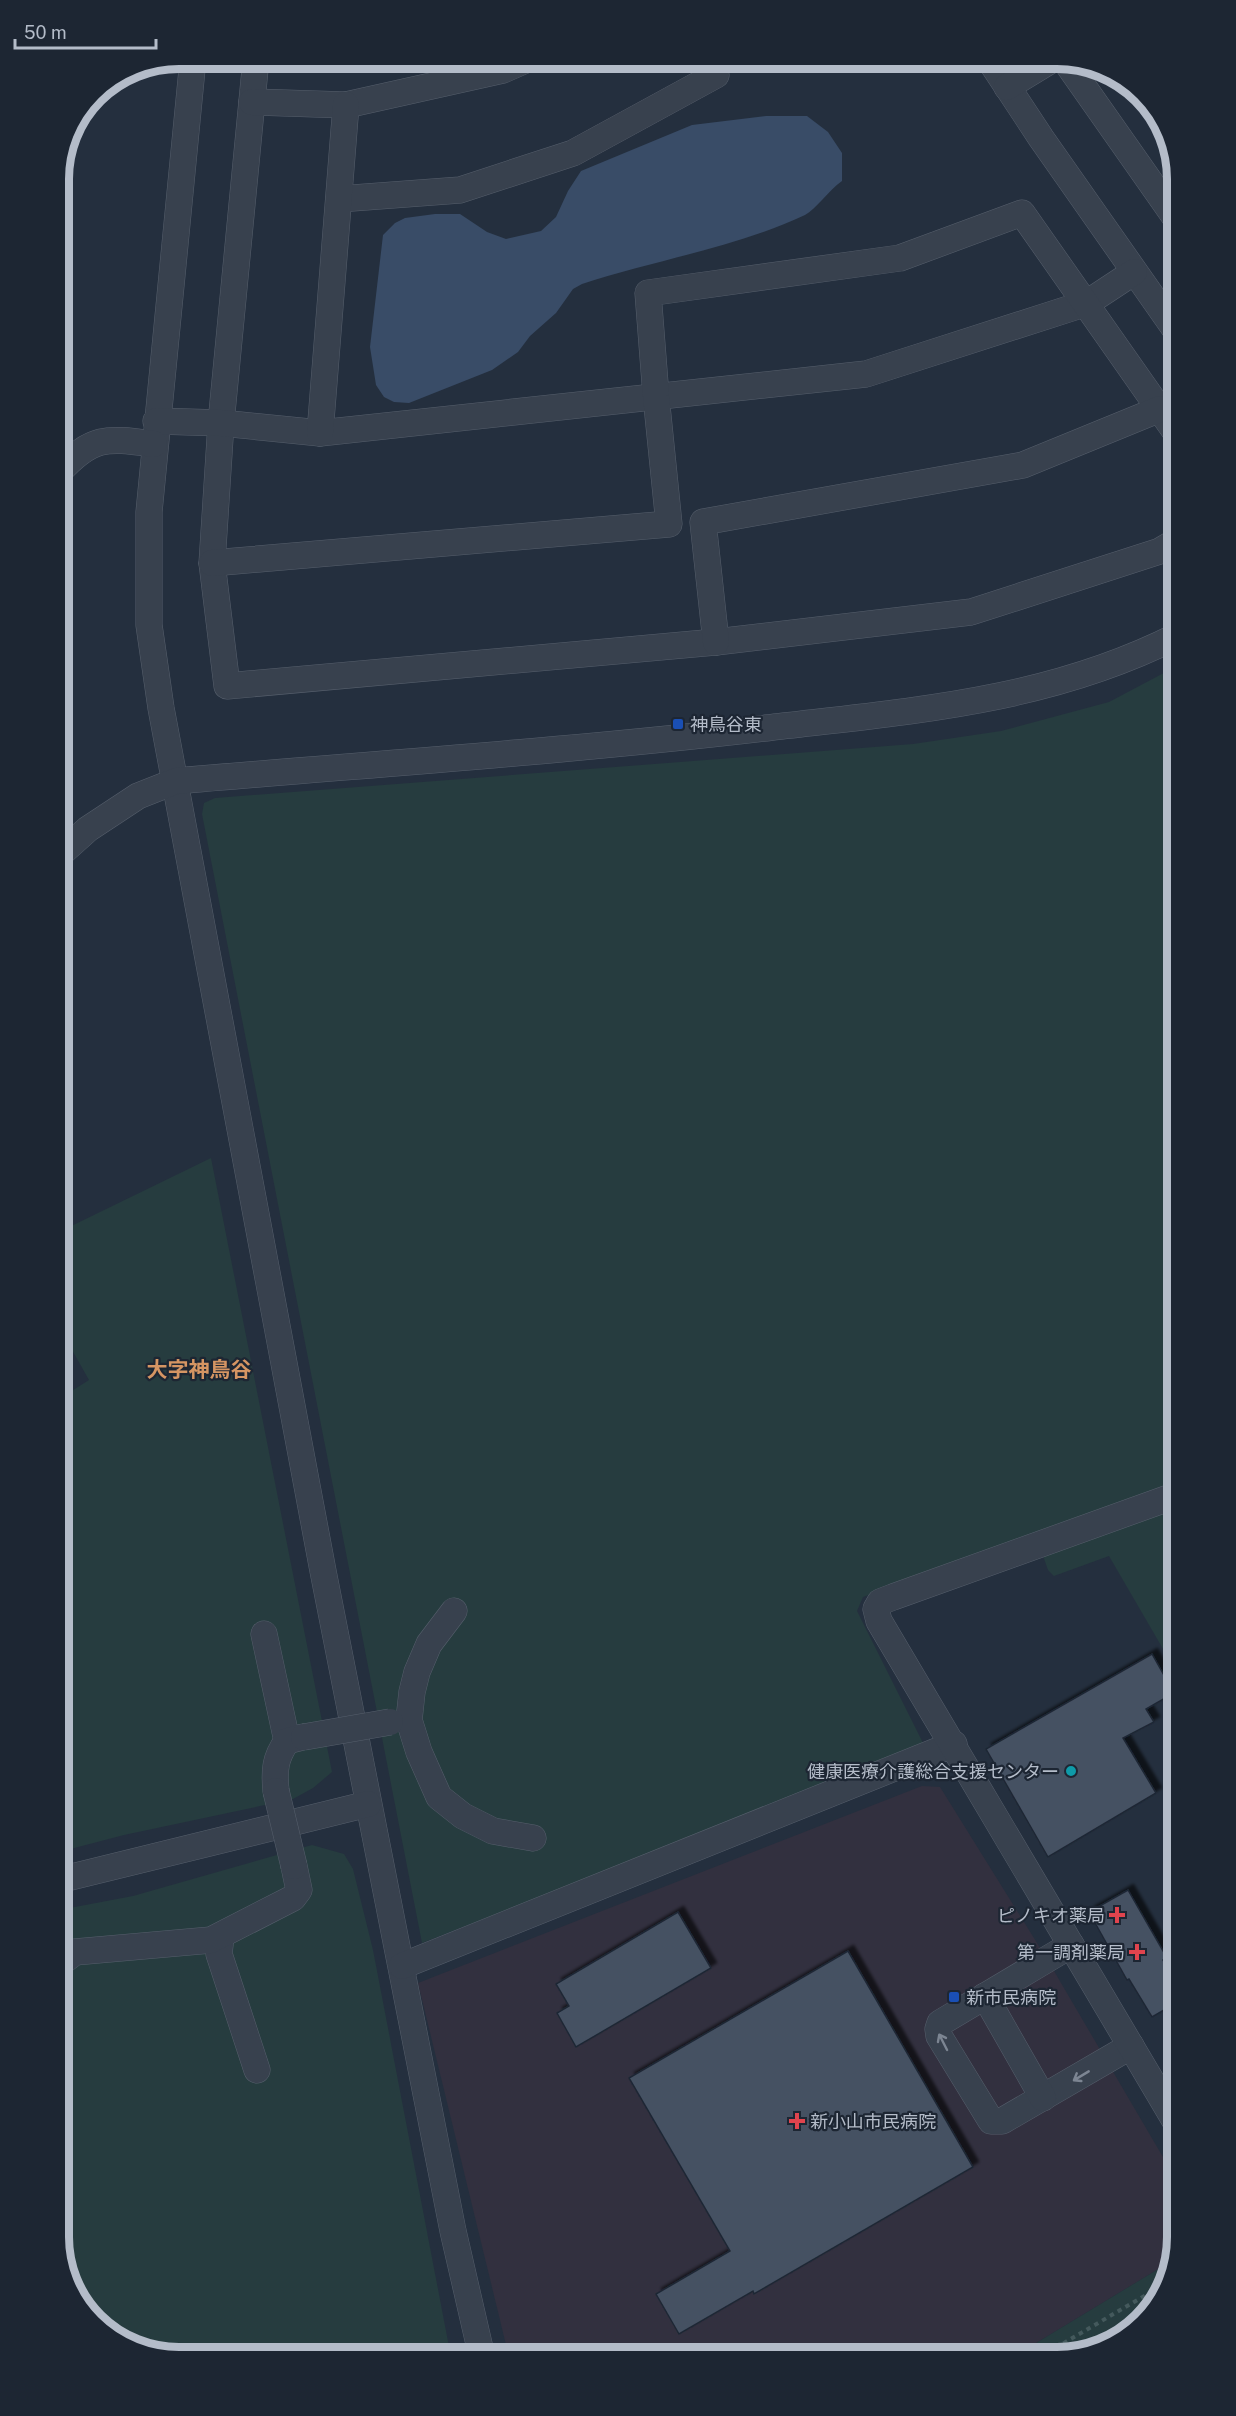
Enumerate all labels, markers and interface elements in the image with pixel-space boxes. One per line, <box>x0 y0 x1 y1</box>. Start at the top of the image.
scale bar <box>15 12 156 50</box>
text: 50 m <box>24 22 67 43</box>
place label: 神鳥谷東 <box>690 714 762 735</box>
marker: 神鳥谷東 <box>671 717 685 731</box>
district label: 大字神鳥谷 <box>147 1357 252 1382</box>
place label: 健康医療介護総合支援センター <box>807 1761 1059 1782</box>
marker: 健康医療介護総合支援センター <box>1064 1764 1078 1778</box>
place label: ピノキオ薬局 <box>997 1905 1105 1926</box>
marker: ピノキオ薬局 <box>1110 1908 1124 1922</box>
place label: 第一調剤薬局 <box>1017 1942 1125 1963</box>
marker: 第一調剤薬局 <box>1130 1945 1144 1959</box>
place label: 新市民病院 <box>966 1987 1056 2008</box>
marker: 新市民病院 <box>947 1990 961 2004</box>
one-way arrow <box>937 2033 948 2051</box>
one-way arrow <box>1073 2070 1090 2082</box>
place label: 新小山市民病院 <box>810 2111 936 2132</box>
marker: 新小山市民病院 <box>788 2112 806 2130</box>

